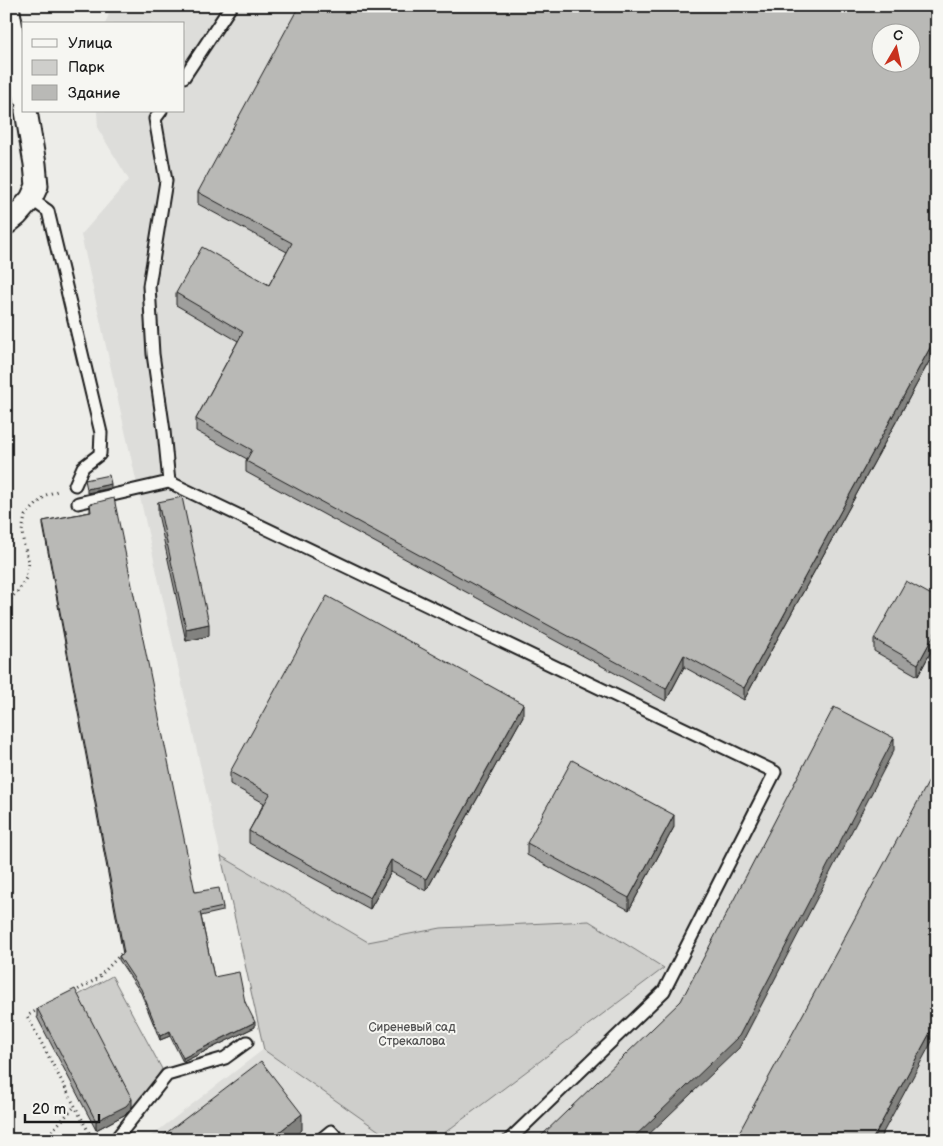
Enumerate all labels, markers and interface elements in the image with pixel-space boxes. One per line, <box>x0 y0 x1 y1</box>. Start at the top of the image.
legend <box>22 22 185 112</box>
north arrow <box>870 22 920 72</box>
text: С <box>892 26 904 45</box>
text: Улица <box>68 34 113 53</box>
text: Парк <box>68 58 105 77</box>
text: Здание <box>68 84 120 103</box>
park label: Сиреневый сад Стрекалова <box>368 1020 456 1049</box>
scale bar <box>25 1091 99 1123</box>
text: 20 m <box>32 1100 66 1119</box>

